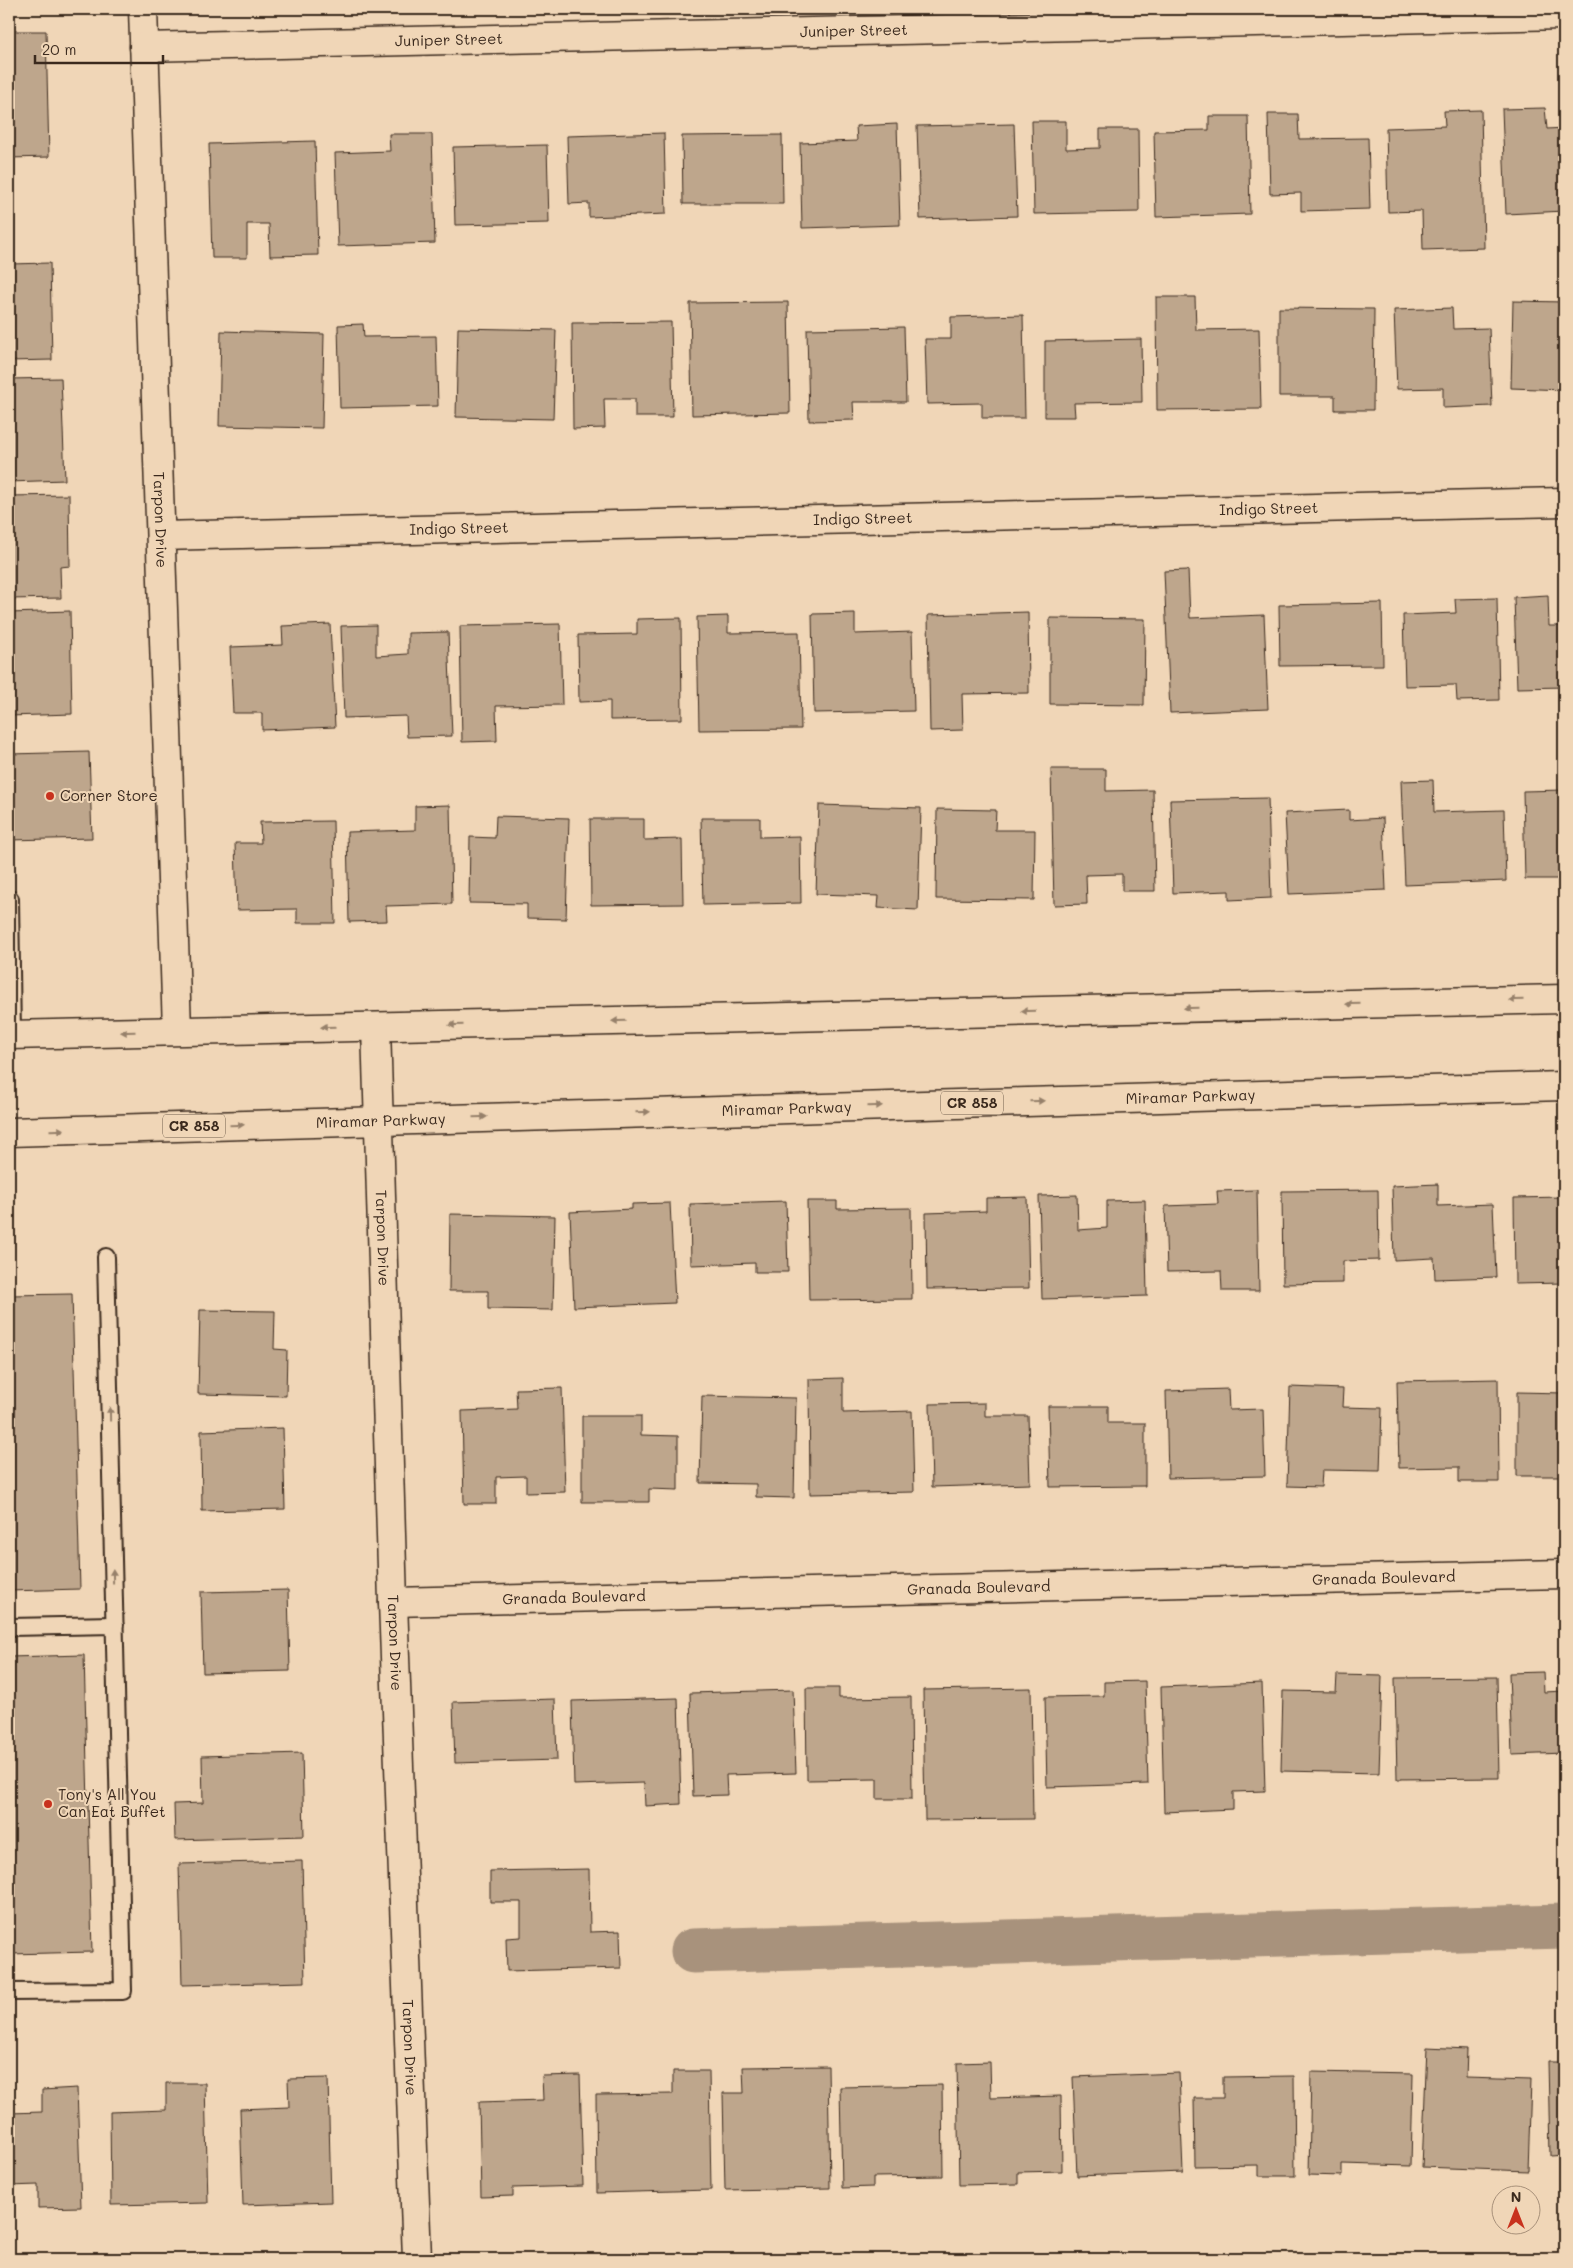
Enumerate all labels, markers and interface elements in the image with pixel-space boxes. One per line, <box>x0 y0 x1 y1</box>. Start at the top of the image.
street label: Juniper Street <box>800 19 908 41</box>
street label: Juniper Street <box>395 28 503 50</box>
scale bar <box>35 32 162 64</box>
text: 20 m <box>42 39 76 59</box>
street label: Tarpon Drive <box>149 471 173 568</box>
street label: Indigo Street <box>1219 497 1318 519</box>
street label: Indigo Street <box>813 507 913 529</box>
street label: Indigo Street <box>409 517 509 539</box>
place label: Corner Store <box>60 785 158 805</box>
marker: Corner Store <box>44 790 56 802</box>
one-way arrow <box>1507 996 1523 1004</box>
one-way arrow <box>1345 1000 1361 1008</box>
one-way arrow <box>1182 1004 1198 1012</box>
one-way arrow <box>1020 1008 1036 1016</box>
one-way arrow <box>610 1017 626 1025</box>
one-way arrow <box>448 1021 464 1029</box>
one-way arrow <box>319 1024 335 1032</box>
one-way arrow <box>120 1028 136 1036</box>
street label: Miramar Parkway <box>1125 1084 1256 1108</box>
road number: CR 858 <box>941 1092 1003 1114</box>
street label: Miramar Parkway <box>721 1096 852 1120</box>
one-way arrow <box>1030 1097 1046 1105</box>
one-way arrow <box>867 1101 883 1109</box>
street label: Miramar Parkway <box>316 1108 446 1132</box>
one-way arrow <box>635 1108 651 1116</box>
one-way arrow <box>472 1113 488 1121</box>
road number: CR 858 <box>163 1114 225 1138</box>
one-way arrow <box>230 1120 246 1128</box>
one-way arrow <box>50 1126 66 1134</box>
street label: Tarpon Drive <box>372 1189 395 1286</box>
one-way arrow <box>105 1406 113 1422</box>
street label: Granada Boulevard <box>1312 1566 1456 1589</box>
one-way arrow <box>109 1568 117 1584</box>
street label: Granada Boulevard <box>907 1575 1051 1599</box>
street label: Granada Boulevard <box>502 1585 646 1608</box>
street label: Tarpon Drive <box>384 1594 407 1691</box>
place label: Tony's All You Can Eat Buffet <box>58 1784 166 1821</box>
marker: Tony's All You Can Eat Buffet <box>42 1798 54 1810</box>
street label: Tarpon Drive <box>399 1999 422 2096</box>
north arrow <box>1490 2186 1540 2236</box>
text: N <box>1511 2187 1521 2206</box>

